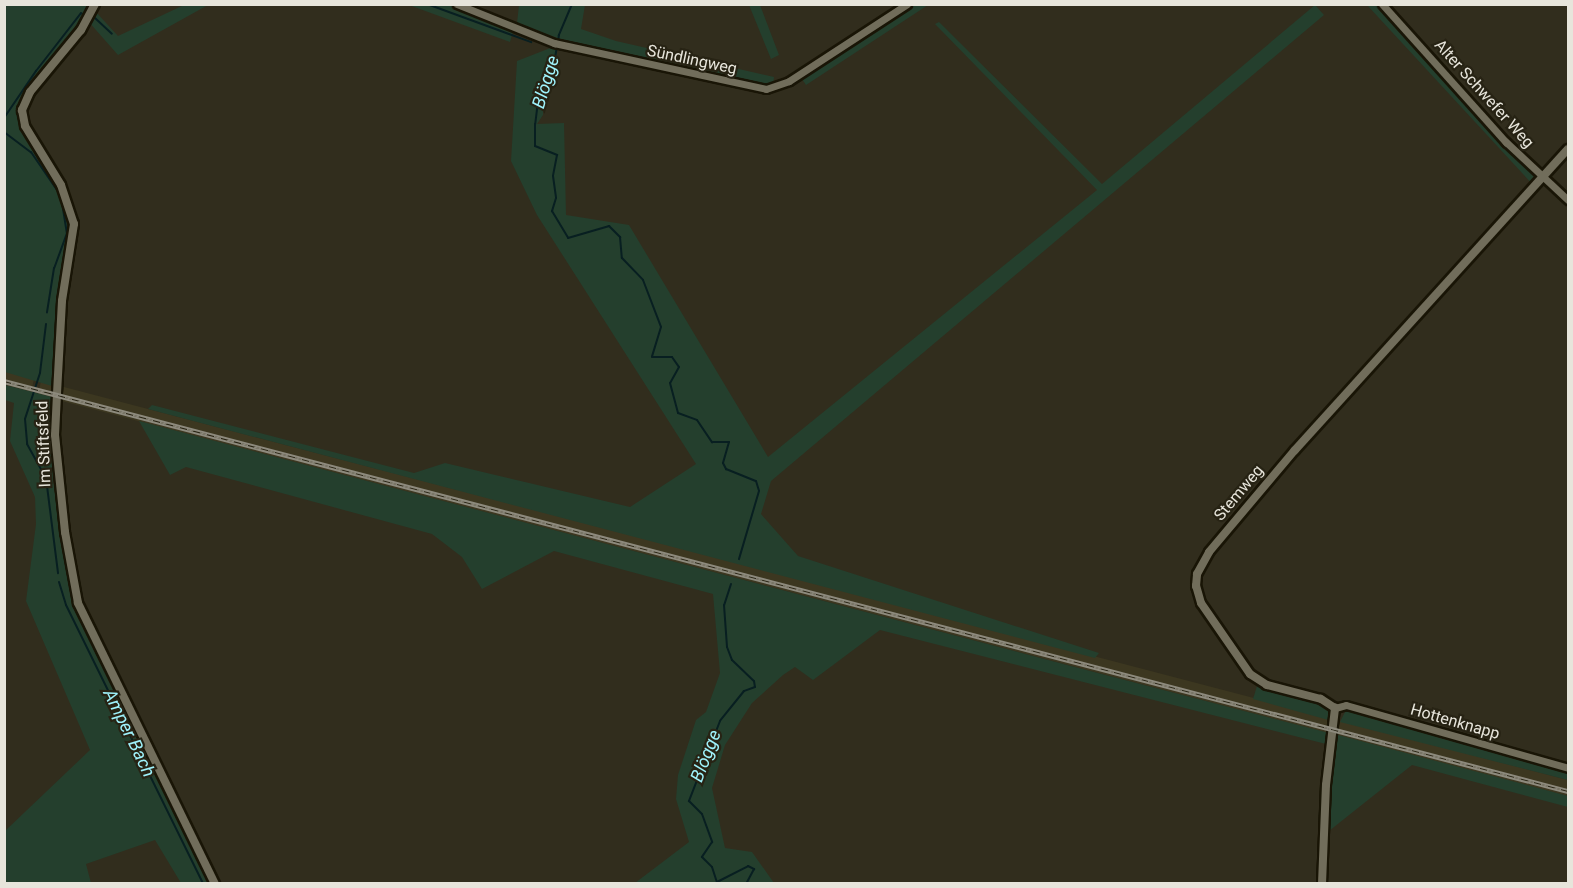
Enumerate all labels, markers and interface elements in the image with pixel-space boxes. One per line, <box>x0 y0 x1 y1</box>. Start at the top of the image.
street label: Alter Schwefer Weg <box>1430 36 1538 152</box>
street label: Sündlingweg <box>645 41 739 79</box>
water label: Blögge <box>528 53 564 111</box>
street label: Im Stiftsfeld <box>33 400 55 488</box>
street label: Stemweg <box>1210 461 1268 525</box>
water label: Amper Bach <box>98 685 160 781</box>
street label: Hottenknapp <box>1408 700 1502 744</box>
water label: Blögge <box>686 727 726 785</box>

